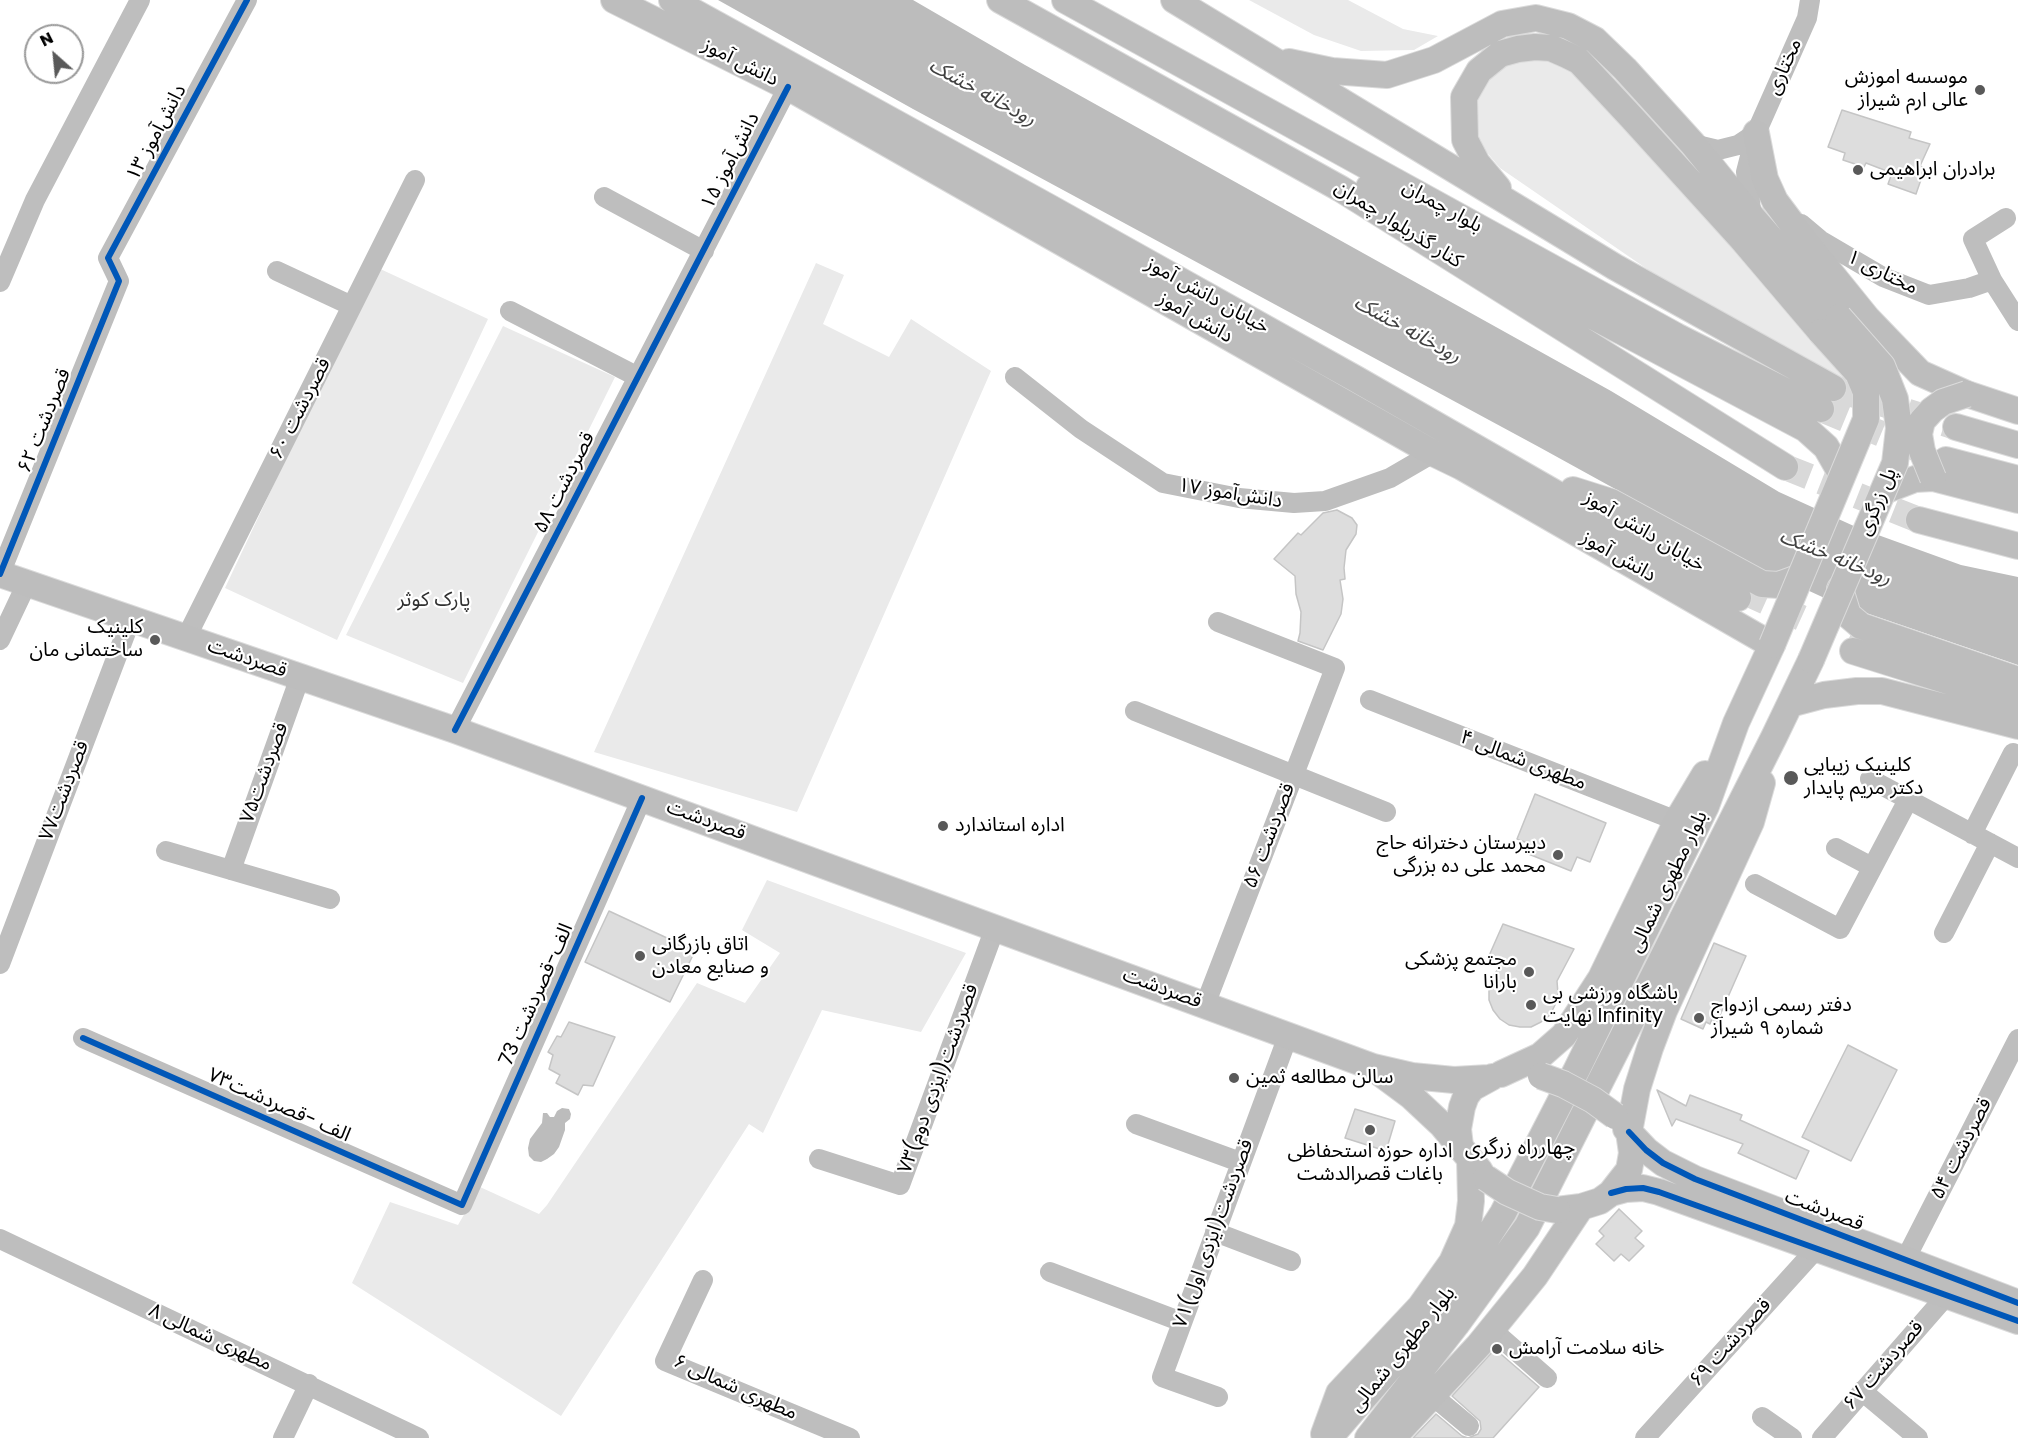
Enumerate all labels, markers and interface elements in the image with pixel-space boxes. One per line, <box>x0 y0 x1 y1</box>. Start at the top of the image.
north arrow <box>24 24 84 84</box>
text: N <box>36 26 57 52</box>
street label: دانش آموز <box>698 34 782 92</box>
street label: مختاری <box>1762 35 1808 99</box>
water label: رودخانه خشک <box>924 53 1040 133</box>
place label: موسسه اموزش عالی ارم شیراز <box>1845 66 1968 113</box>
street label: دانش‌آموز ۱۳ <box>122 81 192 185</box>
marker: موسسه اموزش عالی ارم شیراز <box>1973 83 1987 97</box>
street label: دانش‌آموز ۱۵ <box>696 109 766 213</box>
place label: برادران ابراهیمی <box>1870 158 1995 182</box>
marker: برادران ابراهیمی <box>1851 163 1865 177</box>
street label: بلوار چمران <box>1398 175 1486 239</box>
street label: کنار گذربلوار چمران <box>1329 176 1467 274</box>
street label: ۱ مختاری <box>1843 246 1921 300</box>
street label: خیابان دانش آموز <box>1141 252 1273 340</box>
street label: دانش آموز <box>1153 287 1237 349</box>
water label: رودخانه خشک <box>1349 290 1465 370</box>
street label: ۶۰ قصردشت <box>265 354 337 464</box>
street label: قصردشت ۶۲ <box>13 365 77 477</box>
street label: قصردشت ۵۸ <box>529 428 601 538</box>
street label: پل زرگری <box>1853 465 1903 539</box>
street label: دانش‌آموز ۱۷ <box>1176 474 1284 514</box>
street label: خیابان دانش آموز <box>1579 486 1709 578</box>
water label: رودخانه خشک <box>1775 524 1895 592</box>
street label: دانش آموز <box>1576 526 1660 588</box>
park label: پارک کوثر <box>398 589 470 613</box>
place label: کلینیک ساختمانی مان <box>29 616 143 663</box>
marker: کلینیک ساختمانی مان <box>148 633 162 647</box>
street label: قصردشت <box>204 634 290 684</box>
street label: قصردشت۷۵ <box>236 719 294 827</box>
street label: ۴ مطهری شمالی <box>1457 726 1589 796</box>
street label: قصردشت۷۷ <box>35 738 95 844</box>
place label: کلینیک زیبایی دکتر مریم پایدار <box>1804 754 1923 801</box>
marker: کلینیک زیبایی دکتر مریم پایدار <box>1782 769 1800 787</box>
street label: ۵۶ قصردشت <box>1239 780 1301 892</box>
street label: قصردشت <box>663 796 749 846</box>
street label: بلوار مطهرى شمالى <box>1624 807 1714 957</box>
place label: اداره استاندارد <box>955 814 1065 838</box>
marker: اداره استاندارد <box>936 819 950 833</box>
place label: دبیرستان دخترانه حاج محمد علی ده بزرگی <box>1377 832 1546 879</box>
marker: دبیرستان دخترانه حاج محمد علی ده بزرگی <box>1551 848 1565 862</box>
street label: 73 الف-قصردشت <box>495 920 579 1070</box>
place label: اتاق بازرگانی و صنایع معادن <box>652 933 769 980</box>
place label: مجتمع پزشکی بارانا <box>1405 948 1517 995</box>
marker: اتاق بازرگانی و صنایع معادن <box>633 949 647 963</box>
street label: قصردشت <box>1119 964 1205 1014</box>
marker: مجتمع پزشکی بارانا <box>1522 965 1536 979</box>
street label: ۷۳قصردشت(ایزدی دوم) <box>894 981 984 1177</box>
place label: باشگاه ورزشی بی نهایت Infinity <box>1543 982 1678 1029</box>
place label: دفتر رسمی ازدواج شماره ۹ شیراز <box>1711 994 1852 1041</box>
marker: باشگاه ورزشی بی نهایت Infinity <box>1524 998 1538 1012</box>
marker: دفتر رسمی ازدواج شماره ۹ شیراز <box>1692 1011 1706 1025</box>
street label: الف -قصردشت۷۳ <box>204 1064 354 1148</box>
place label: سالن مطالعه ثمین <box>1246 1066 1393 1090</box>
marker: سالن مطالعه ثمین <box>1227 1071 1241 1085</box>
street label: ۵۴ قصردشت <box>1926 1094 1998 1204</box>
marker: اداره حوزه استحفاظی باغات قصرالدشت <box>1363 1123 1377 1137</box>
street label: ۷۱قصردشت(ایزدی اول) <box>1169 1136 1259 1332</box>
district label: چهارراه زرگری <box>1465 1136 1575 1162</box>
place label: اداره حوزه استحفاظی باغات قصرالدشت <box>1288 1140 1452 1187</box>
street label: قصردشت <box>1781 1185 1867 1237</box>
street label: بلوار مطهرى شمالى <box>1345 1282 1461 1418</box>
street label: ۶۹ قصردشت <box>1685 1294 1777 1392</box>
street label: ۸ مطهری شمالی <box>145 1299 275 1377</box>
street label: ۶۷ قصردشت <box>1839 1316 1929 1416</box>
place label: خانه سلامت آرامش <box>1509 1337 1665 1361</box>
marker: خانه سلامت آرامش <box>1490 1342 1504 1356</box>
street label: ۶ مطهری شمالی <box>669 1350 801 1426</box>

